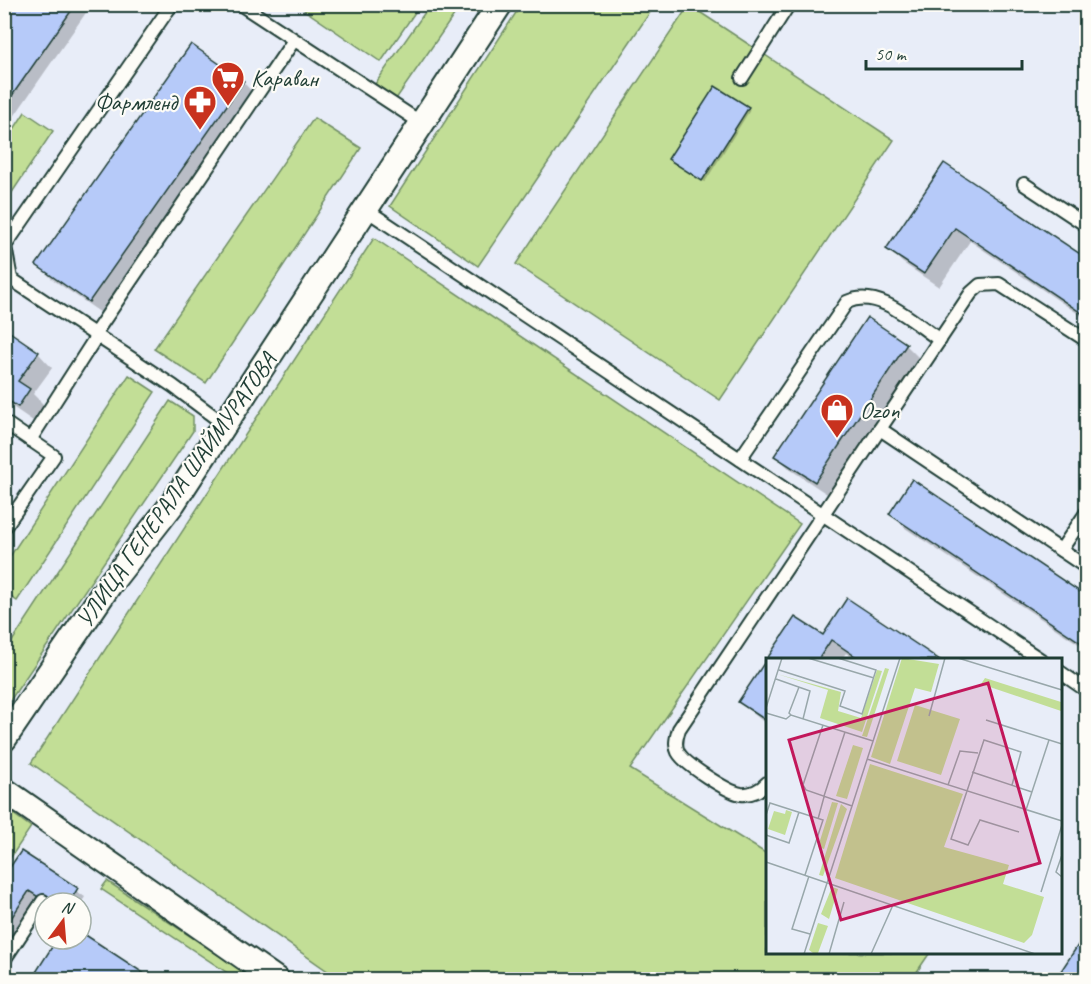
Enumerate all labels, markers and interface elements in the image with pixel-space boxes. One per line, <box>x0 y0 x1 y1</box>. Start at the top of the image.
scale bar <box>866 33 1022 71</box>
text: 50 m <box>875 43 908 65</box>
supermarket icon: Караван <box>210 60 246 107</box>
place label: Караван <box>251 63 320 93</box>
pharmacy icon: Фармленд <box>182 84 218 131</box>
place label: Фармленд <box>95 87 179 117</box>
street label: УЛИЦА ГЕНЕРАЛА ШАЙМУРАТОВА <box>69 346 283 633</box>
shop icon: Ozon <box>819 392 855 439</box>
place label: Ozon <box>860 395 900 425</box>
inset map <box>766 658 1061 954</box>
north arrow <box>33 891 93 951</box>
text: N <box>59 897 77 919</box>

